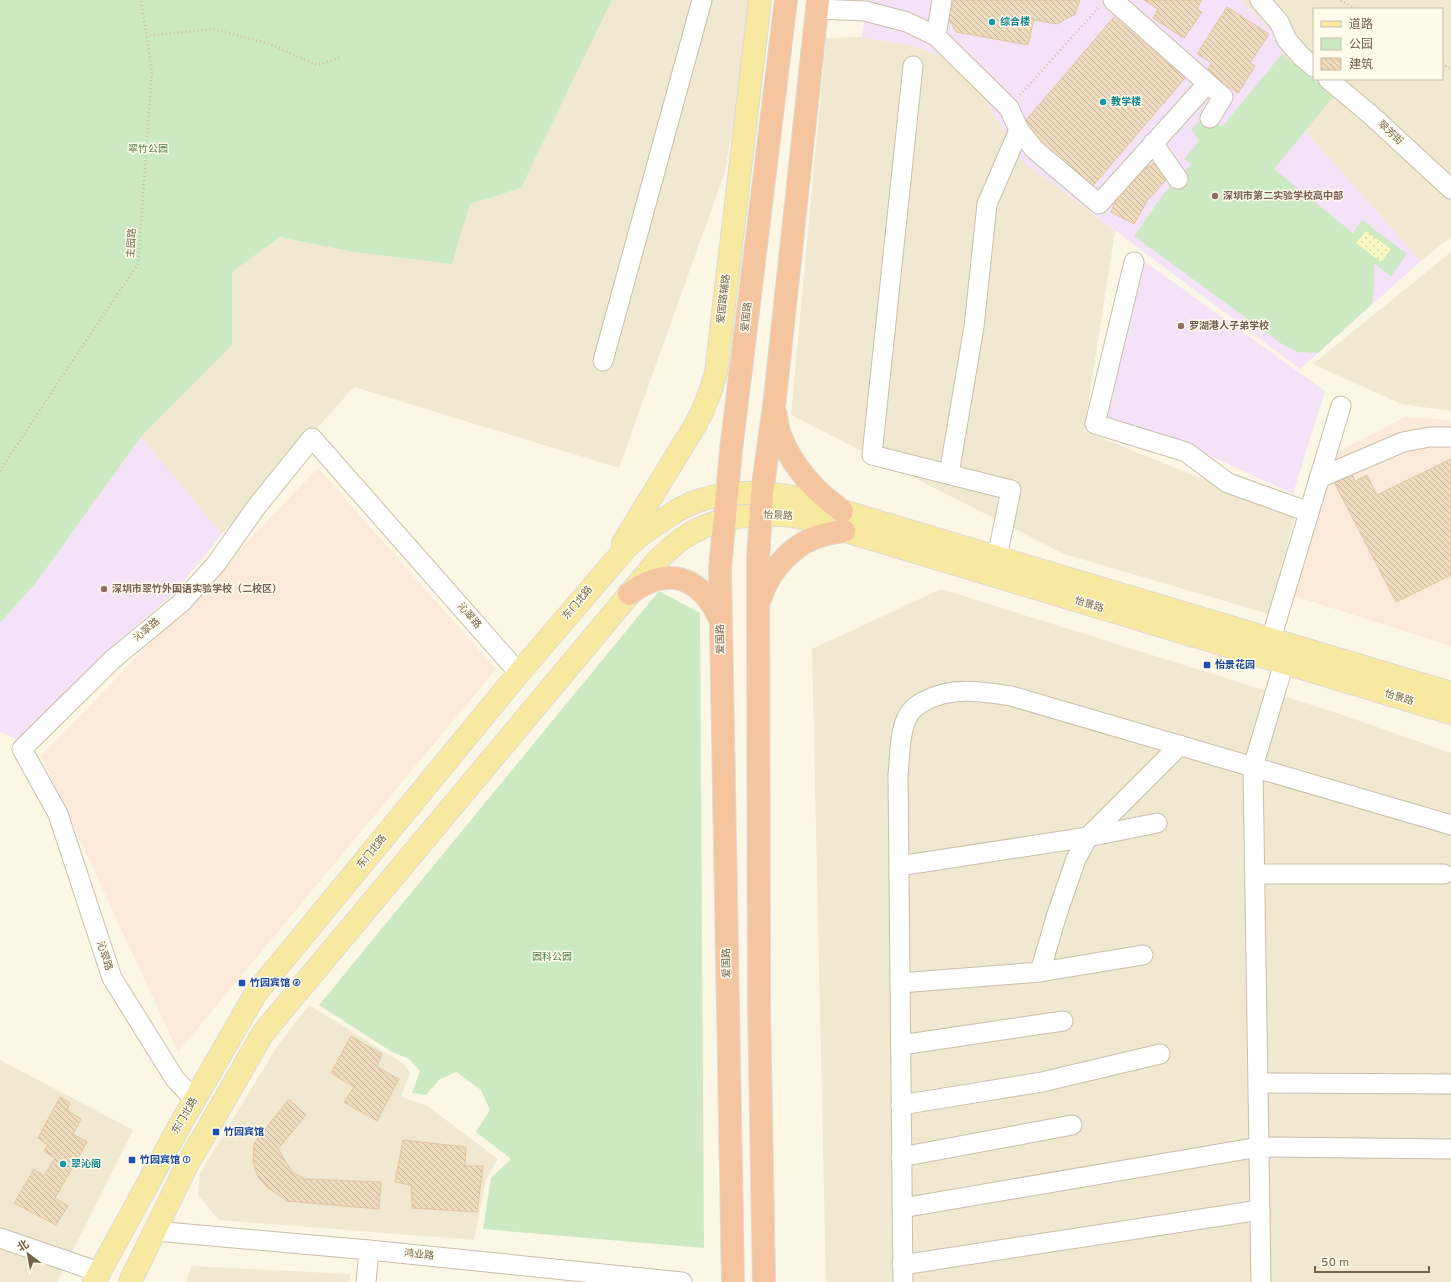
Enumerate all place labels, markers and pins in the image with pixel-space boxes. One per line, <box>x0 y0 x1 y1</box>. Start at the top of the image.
place label: 综合楼 <box>1000 16 1030 29</box>
marker: 综合楼 <box>987 17 997 27</box>
place label: 教学楼 <box>1111 96 1141 109</box>
marker: 教学楼 <box>1098 97 1108 107</box>
place label: 深圳市第二实验学校高中部 <box>1223 189 1343 203</box>
marker: 深圳市第二实验学校高中部 <box>1210 191 1220 201</box>
place label: 罗湖港人子弟学校 <box>1189 319 1269 333</box>
marker: 罗湖港人子弟学校 <box>1176 321 1186 331</box>
place label: 深圳市翠竹外国语实验学校（二校区） <box>112 582 282 596</box>
marker: 深圳市翠竹外国语实验学校（二校区） <box>99 584 109 594</box>
place label: 怡景花园 <box>1215 659 1255 672</box>
marker: 怡景花园 <box>1202 660 1212 670</box>
place label: 竹园宾馆 ② <box>249 977 301 990</box>
marker: 竹园宾馆 ② <box>237 978 247 988</box>
place label: 竹园宾馆 <box>223 1126 264 1139</box>
marker: 竹园宾馆 <box>211 1127 221 1137</box>
place label: 竹园宾馆 ① <box>139 1154 191 1167</box>
marker: 竹园宾馆 ① <box>127 1155 137 1165</box>
place label: 翠沁阁 <box>71 1158 101 1171</box>
marker: 翠沁阁 <box>58 1159 68 1169</box>

